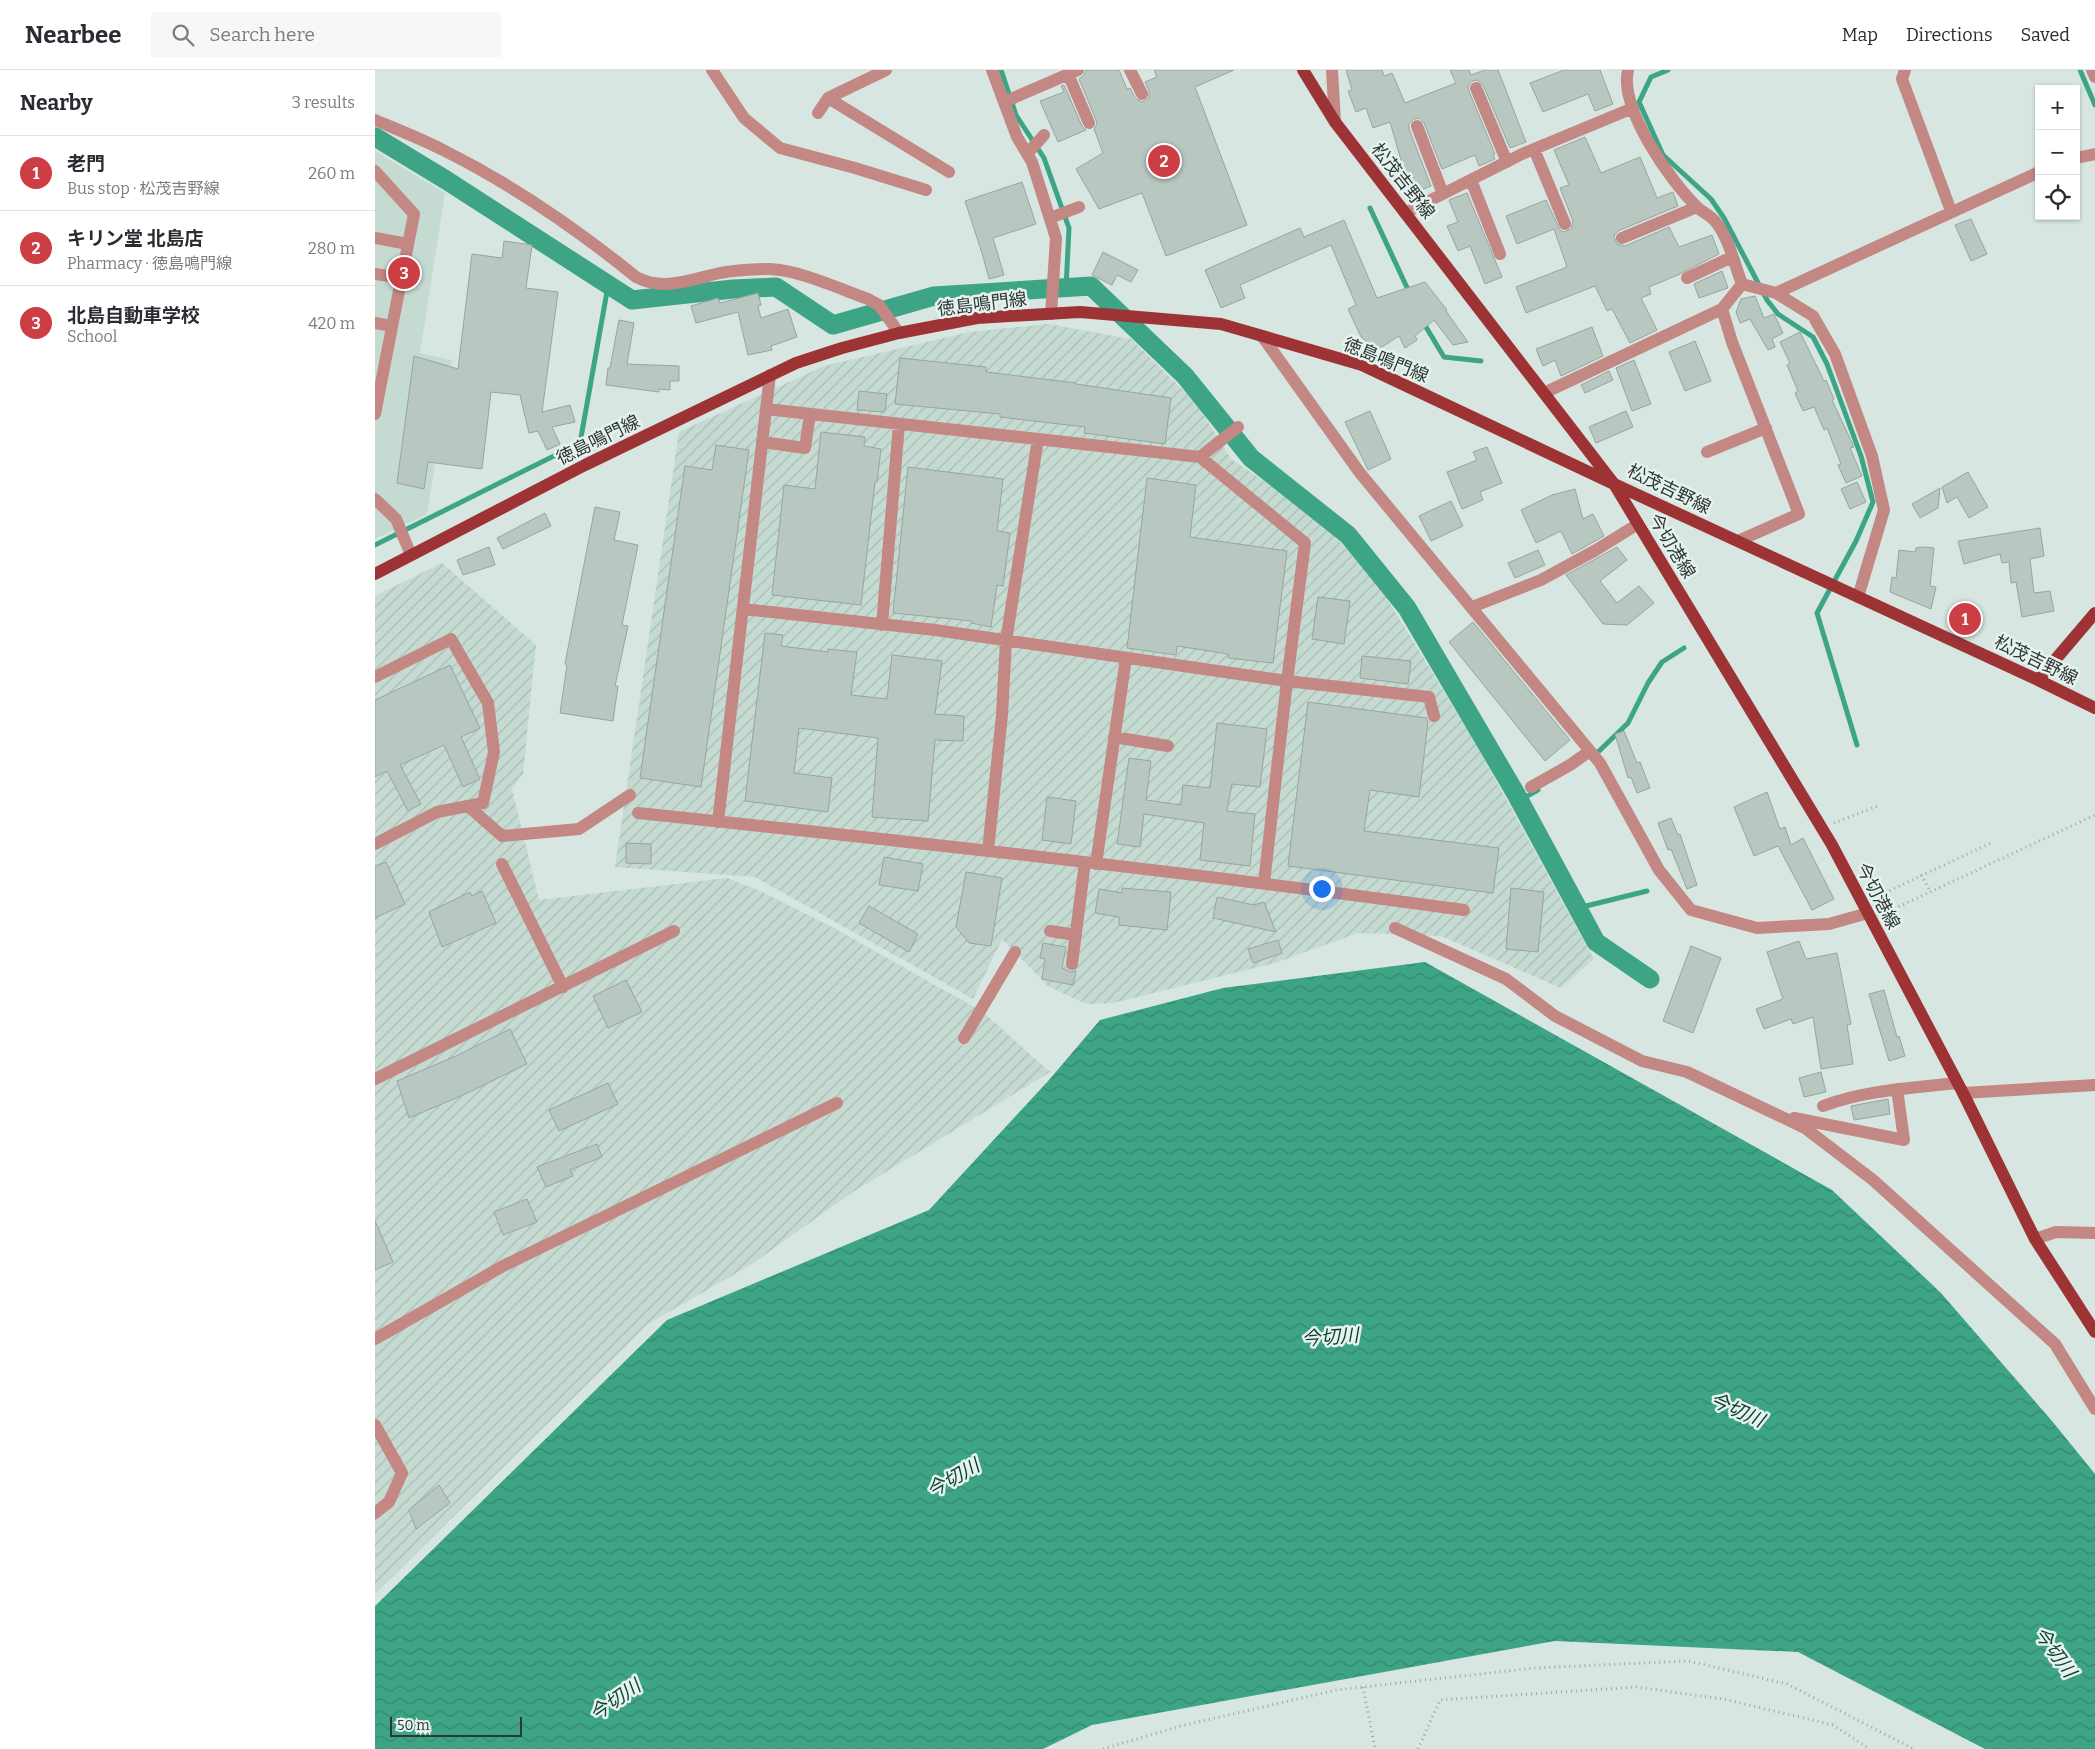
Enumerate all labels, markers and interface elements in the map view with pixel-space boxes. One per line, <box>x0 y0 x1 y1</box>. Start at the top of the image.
search box <box>151 12 501 57</box>
text: Nearbee <box>25 21 121 49</box>
icon: search <box>169 21 197 49</box>
text: Search here <box>209 23 315 46</box>
text: Map <box>1842 24 1878 46</box>
text: Directions <box>1906 24 1993 46</box>
text: Saved <box>2021 24 2070 46</box>
map controls <box>2035 85 2080 220</box>
button: + <box>2035 85 2080 130</box>
text: Nearby <box>20 90 93 116</box>
text: 3 results <box>292 93 355 112</box>
button: − <box>2035 130 2080 175</box>
street label: 松茂吉野線 <box>1367 139 1439 223</box>
pin: 2 <box>1148 142 1180 180</box>
text: 老門 <box>67 152 105 175</box>
text: 1 <box>33 164 39 183</box>
text: 260 m <box>308 164 355 183</box>
button: locate <box>2035 175 2080 220</box>
text: Bus stop · 松茂吉野線 <box>67 179 220 198</box>
text: キリン堂 北島店 <box>67 227 203 250</box>
text: 2 <box>31 239 41 258</box>
text: 280 m <box>308 239 355 258</box>
text: Pharmacy · 徳島鳴門線 <box>67 254 232 273</box>
pin: 3 <box>388 254 420 292</box>
street label: 徳島鳴門線 <box>936 288 1028 320</box>
text: 北島自動車学校 <box>67 304 200 327</box>
text: 3 <box>31 314 41 333</box>
text: 420 m <box>308 314 355 333</box>
text: School <box>67 327 117 346</box>
street label: 徳島鳴門線 <box>1340 333 1432 387</box>
street label: 徳島鳴門線 <box>553 410 643 470</box>
street label: 松茂吉野線 <box>1624 459 1714 519</box>
street label: 今切港線 <box>1644 509 1700 583</box>
pin: 1 <box>1949 600 1981 638</box>
street label: 松茂吉野線 <box>1991 630 2081 690</box>
street label: 今切港線 <box>1851 859 1905 933</box>
your location <box>1309 876 1335 902</box>
water label: 今切川 <box>1301 1323 1361 1350</box>
water label: 今切川 <box>1706 1388 1770 1433</box>
water label: 今切川 <box>923 1453 985 1502</box>
water label: 今切川 <box>2029 1622 2082 1683</box>
water label: 今切川 <box>585 1673 647 1726</box>
scale bar <box>390 1714 523 1737</box>
text: 50 m <box>397 1717 430 1734</box>

